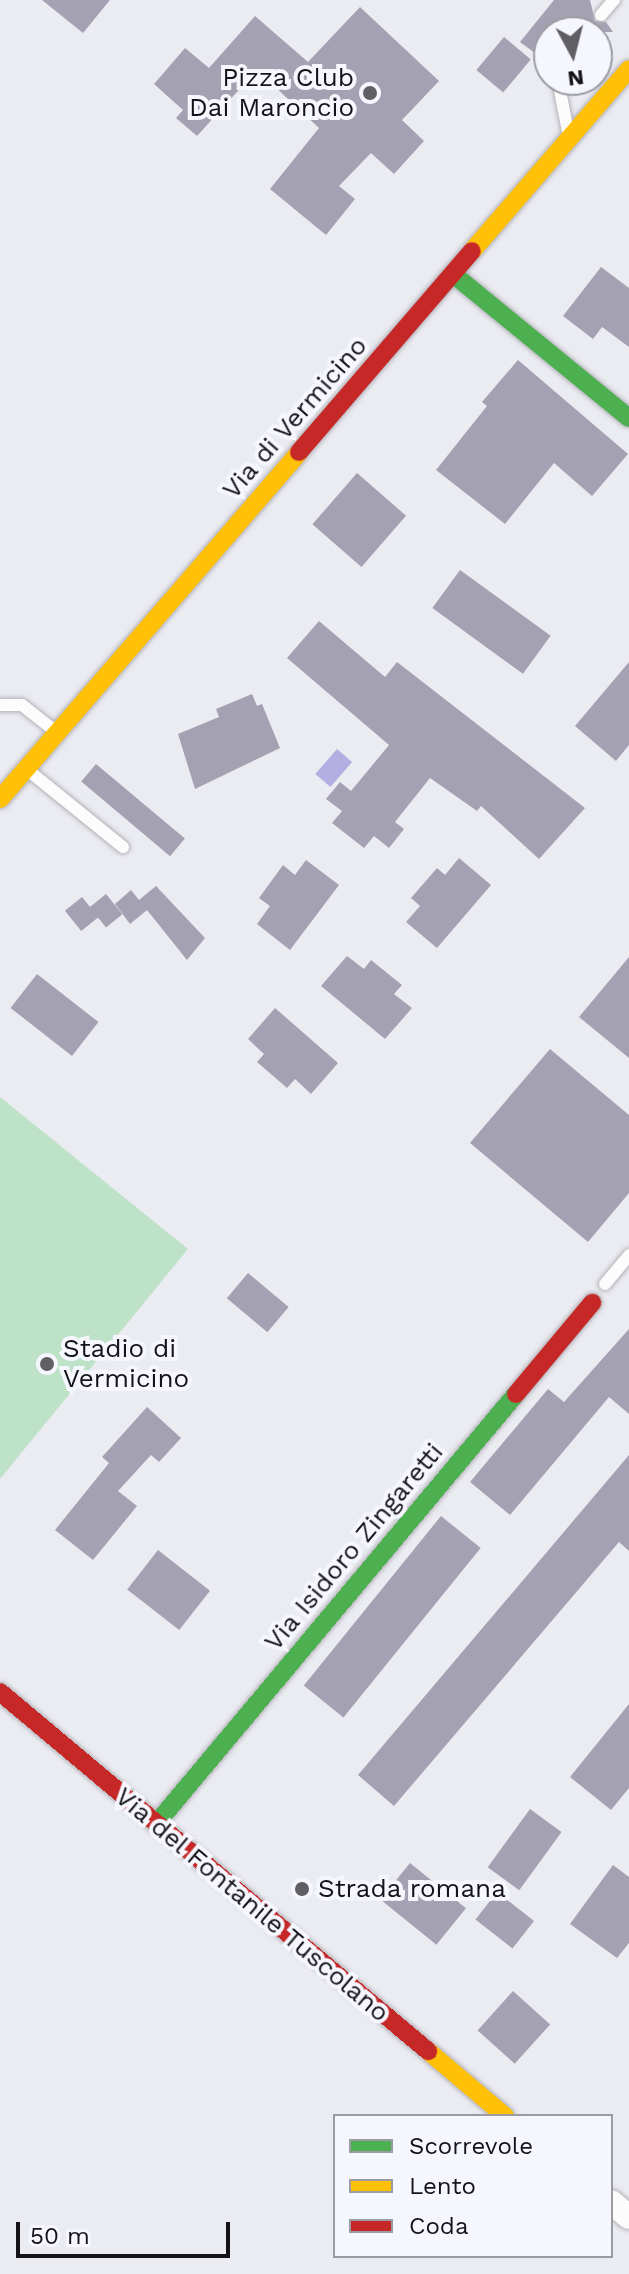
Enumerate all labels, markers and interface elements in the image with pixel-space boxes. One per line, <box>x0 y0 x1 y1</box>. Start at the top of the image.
north arrow <box>533 16 613 96</box>
place label: Pizza Club Dai Maroncio <box>189 62 354 124</box>
text: N <box>566 65 585 92</box>
marker: Pizza Club Dai Maroncio <box>361 84 379 102</box>
street label: Via di Vermicino <box>216 330 374 506</box>
place label: Stadio di Vermicino <box>63 1333 189 1394</box>
marker: Stadio di Vermicino <box>38 1355 56 1373</box>
street label: Via Isidoro Zingaretti <box>258 1437 450 1657</box>
street label: Via del Fontanile Tuscolano <box>108 1781 396 2029</box>
place label: Strada romana <box>318 1873 506 1905</box>
marker: Strada romana <box>293 1880 311 1898</box>
legend <box>333 2114 613 2258</box>
text: Scorrevole <box>409 2132 533 2160</box>
text: Lento <box>409 2172 476 2200</box>
scale bar <box>20 2206 234 2256</box>
text: Coda <box>409 2212 469 2240</box>
text: 50 m <box>30 2222 90 2250</box>

